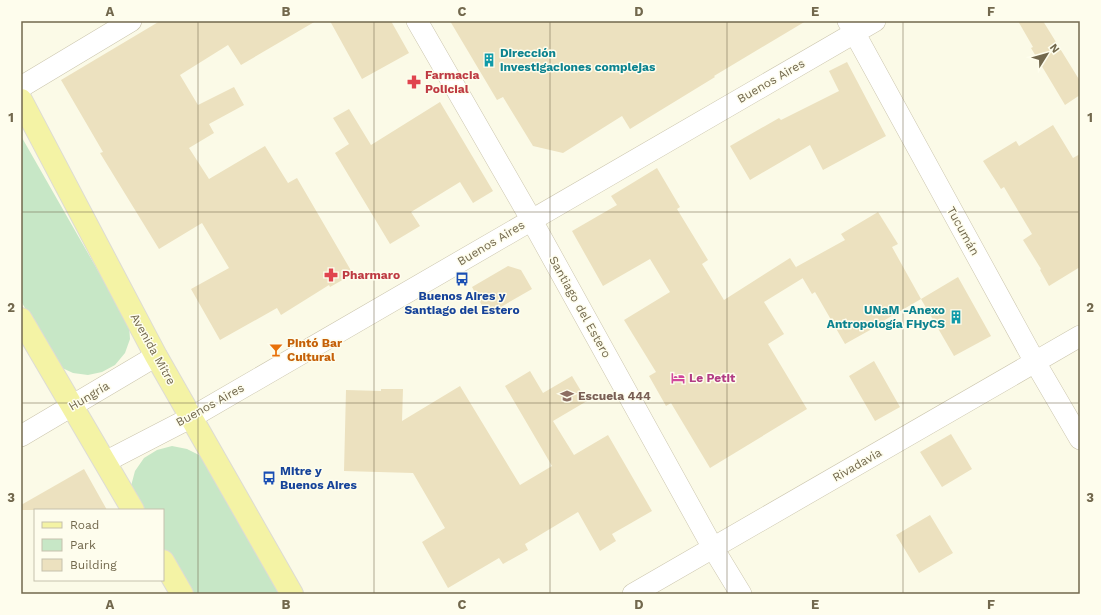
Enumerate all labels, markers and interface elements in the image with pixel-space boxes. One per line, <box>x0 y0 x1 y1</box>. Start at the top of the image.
text: A <box>106 4 115 19</box>
text: B <box>282 4 291 19</box>
text: C <box>458 4 467 19</box>
text: D <box>634 4 644 19</box>
text: E <box>811 4 819 19</box>
text: F <box>987 4 995 19</box>
north arrow <box>1027 34 1067 74</box>
text: N <box>1047 41 1062 55</box>
place label: Dirección investigaciones complejas <box>500 46 656 74</box>
building icon: Dirección investigaciones complejas <box>481 52 497 68</box>
street label: Buenos Aires <box>735 56 807 106</box>
place label: Farmacia Policial <box>425 68 479 96</box>
pharmacy icon: Farmacia Policial <box>406 74 422 90</box>
text: 1 <box>8 110 14 125</box>
text: 1 <box>1087 110 1093 125</box>
street label: Tucumán <box>944 204 982 258</box>
street label: Buenos Aires <box>455 217 527 269</box>
street label: Santiago del Estero <box>546 254 614 360</box>
pharmacy icon: Pharmaro <box>323 267 339 283</box>
place label: Pharmaro <box>342 268 400 282</box>
bus stop icon: Buenos Aires y Santiago del Estero <box>454 271 470 287</box>
place label: Buenos Aires y Santiago del Estero <box>404 289 520 317</box>
text: 2 <box>7 300 15 315</box>
text: 2 <box>1086 300 1094 315</box>
place label: UNaM -Anexo Antropología FHyCS <box>827 303 945 331</box>
building icon: UNaM -Anexo Antropología FHyCS <box>948 309 964 325</box>
street label: Avenida Mitre <box>128 311 178 387</box>
place label: Pintó Bar Cultural <box>287 336 343 364</box>
bar icon: Pintó Bar Cultural <box>268 342 284 358</box>
hotel icon: Le Petit <box>670 370 686 386</box>
place label: Le Petit <box>689 371 736 385</box>
street label: Hungría <box>66 378 112 414</box>
street label: Buenos Aires <box>173 381 247 429</box>
school or university icon: Escuela 444 <box>559 388 575 404</box>
place label: Escuela 444 <box>578 389 651 403</box>
street label: Rivadavia <box>830 445 884 485</box>
place label: Mitre y Buenos Aires <box>280 464 357 492</box>
bus stop icon: Mitre y Buenos Aires <box>261 470 277 486</box>
text: 3 <box>7 490 15 505</box>
text: 3 <box>1086 490 1094 505</box>
legend <box>34 509 164 581</box>
text: Road <box>70 518 99 532</box>
text: Park <box>70 538 96 552</box>
text: Building <box>70 558 117 572</box>
text: A <box>106 597 115 612</box>
text: B <box>282 597 291 612</box>
text: C <box>458 597 467 612</box>
text: D <box>634 597 644 612</box>
text: E <box>811 597 819 612</box>
text: F <box>987 597 995 612</box>

